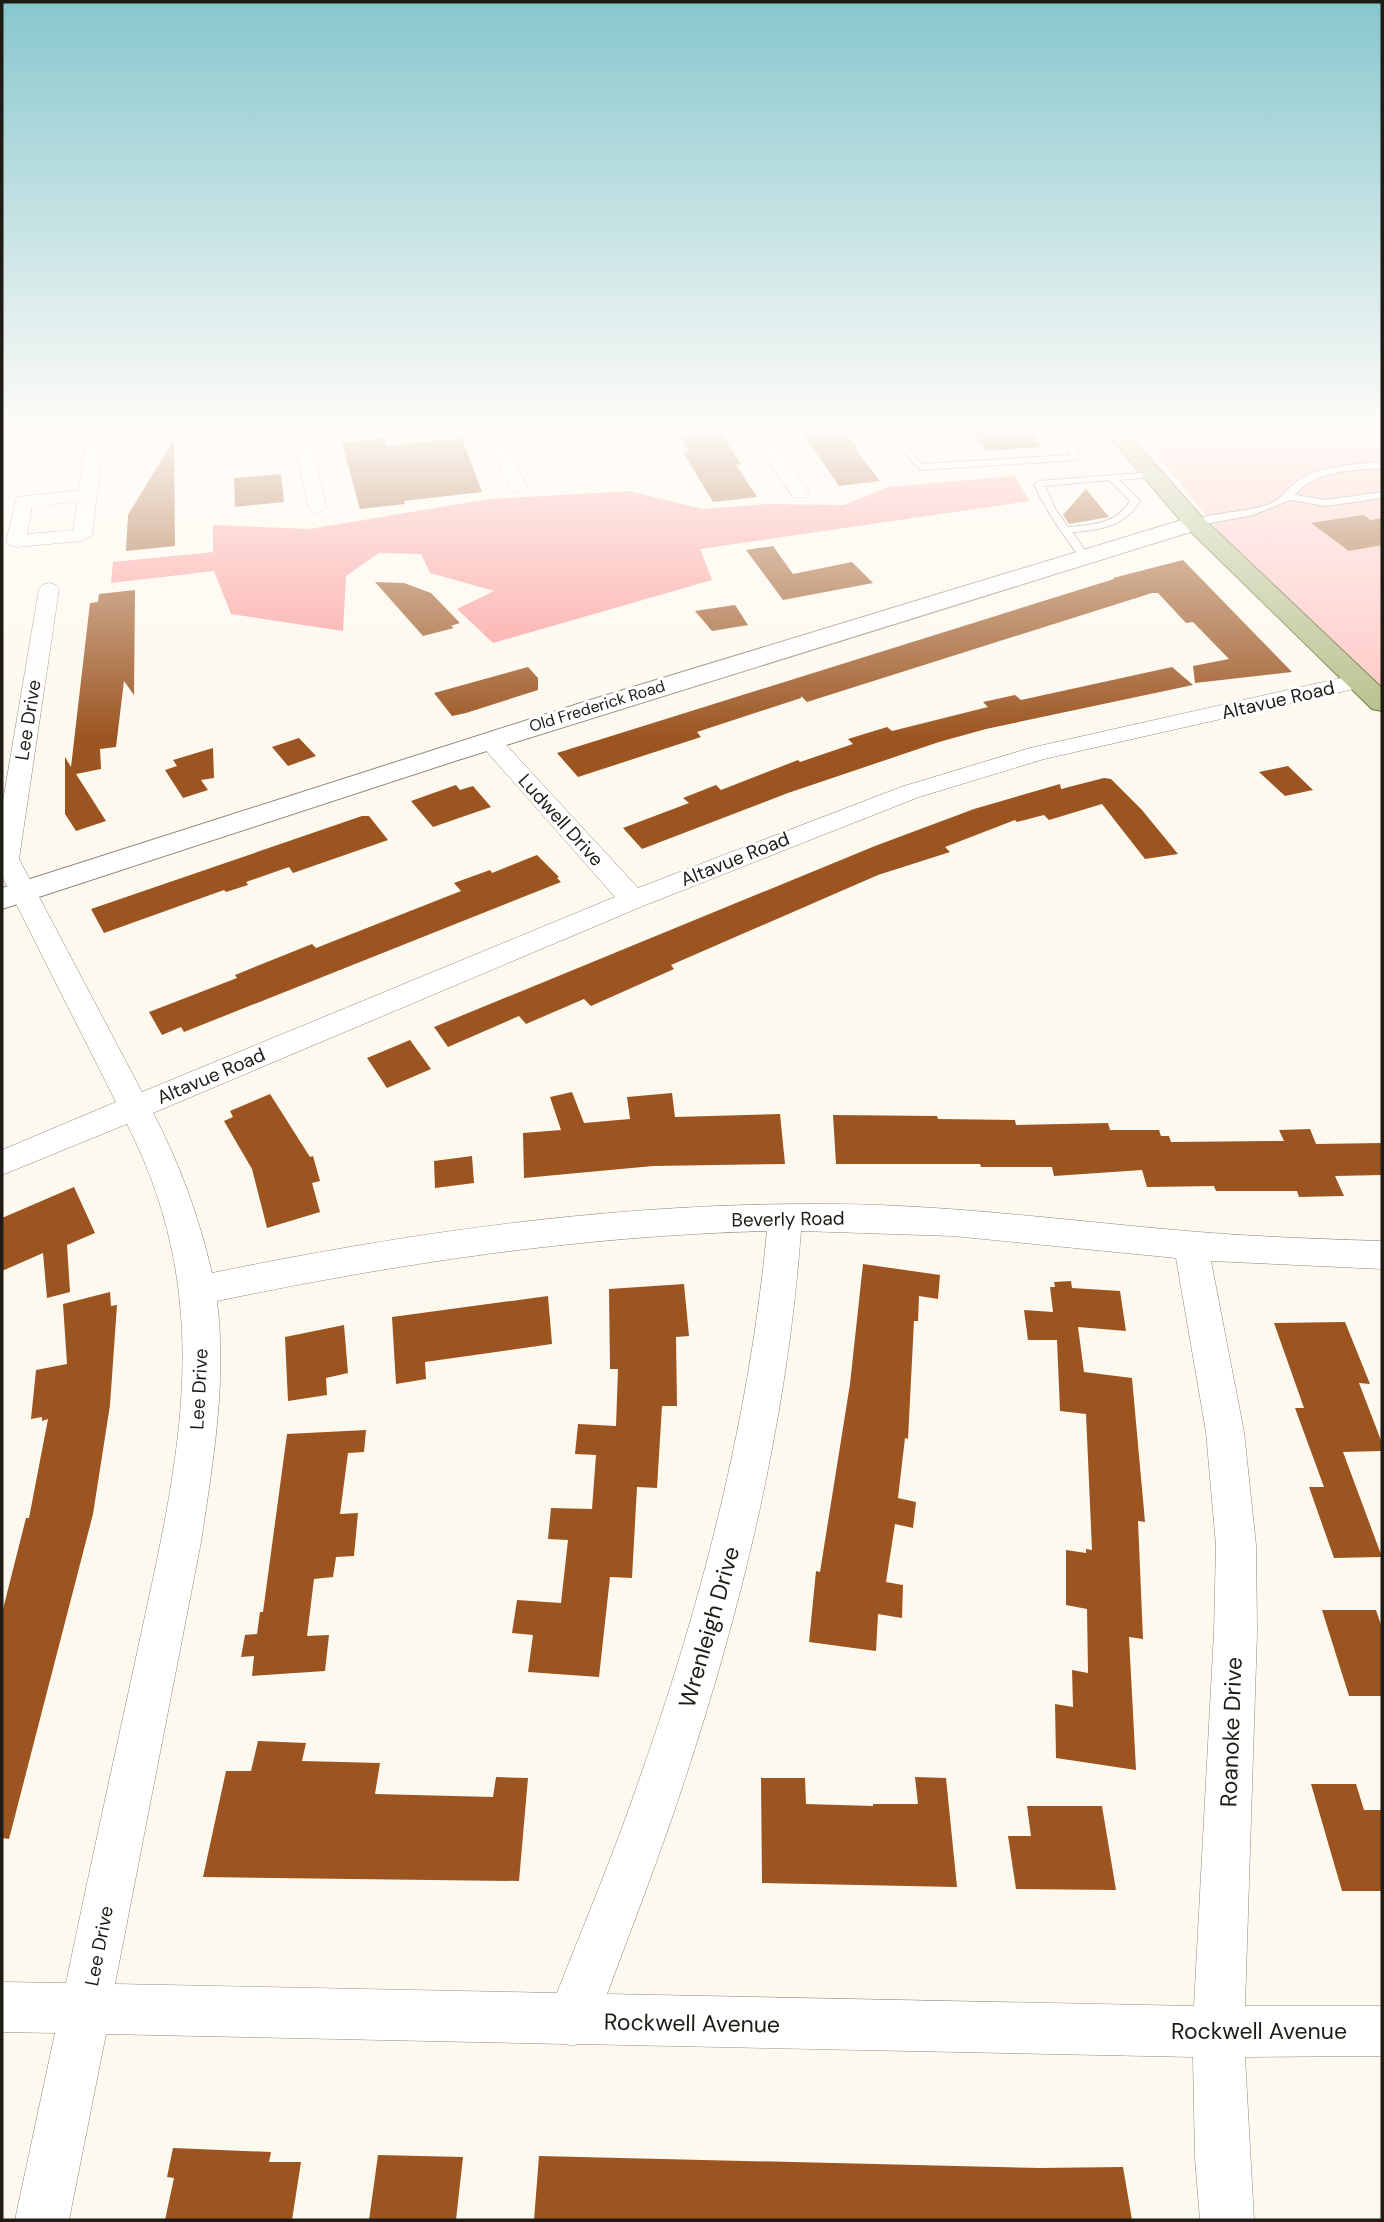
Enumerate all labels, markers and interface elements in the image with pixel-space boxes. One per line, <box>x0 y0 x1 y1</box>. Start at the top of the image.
street label: Old Frederick Road <box>526 675 668 737</box>
street label: Altavue Road <box>1219 675 1337 725</box>
street label: Lee Drive <box>9 678 47 762</box>
street label: Ludwell Drive <box>513 768 609 872</box>
street label: Altavue Road <box>677 826 793 892</box>
street label: Altavue Road <box>153 1042 269 1110</box>
street label: Beverly Road <box>731 1206 845 1232</box>
street label: Lee Drive <box>184 1348 214 1430</box>
street label: Wrenleigh Drive <box>672 1543 746 1711</box>
street label: Roanoke Drive <box>1213 1656 1249 1808</box>
street label: Lee Drive <box>79 1904 119 1988</box>
street label: Rockwell Avenue <box>604 2006 780 2040</box>
street label: Rockwell Avenue <box>1171 2016 1347 2046</box>

